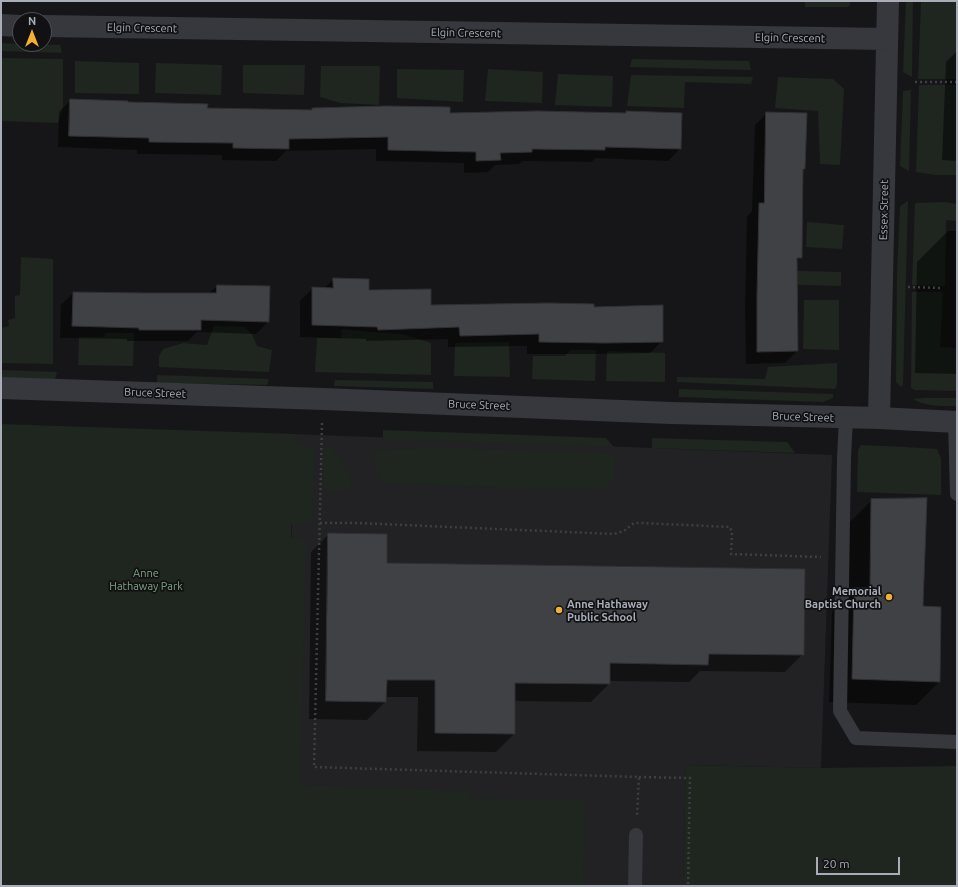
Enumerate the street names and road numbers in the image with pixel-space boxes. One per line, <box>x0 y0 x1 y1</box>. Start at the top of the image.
street label: Elgin Crescent <box>107 21 177 35</box>
street label: Elgin Crescent <box>431 26 501 40</box>
street label: Elgin Crescent <box>755 31 825 45</box>
street label: Essex Street <box>877 180 891 240</box>
street label: Bruce Street <box>124 385 186 401</box>
street label: Bruce Street <box>448 397 510 413</box>
street label: Bruce Street <box>772 409 834 425</box>

